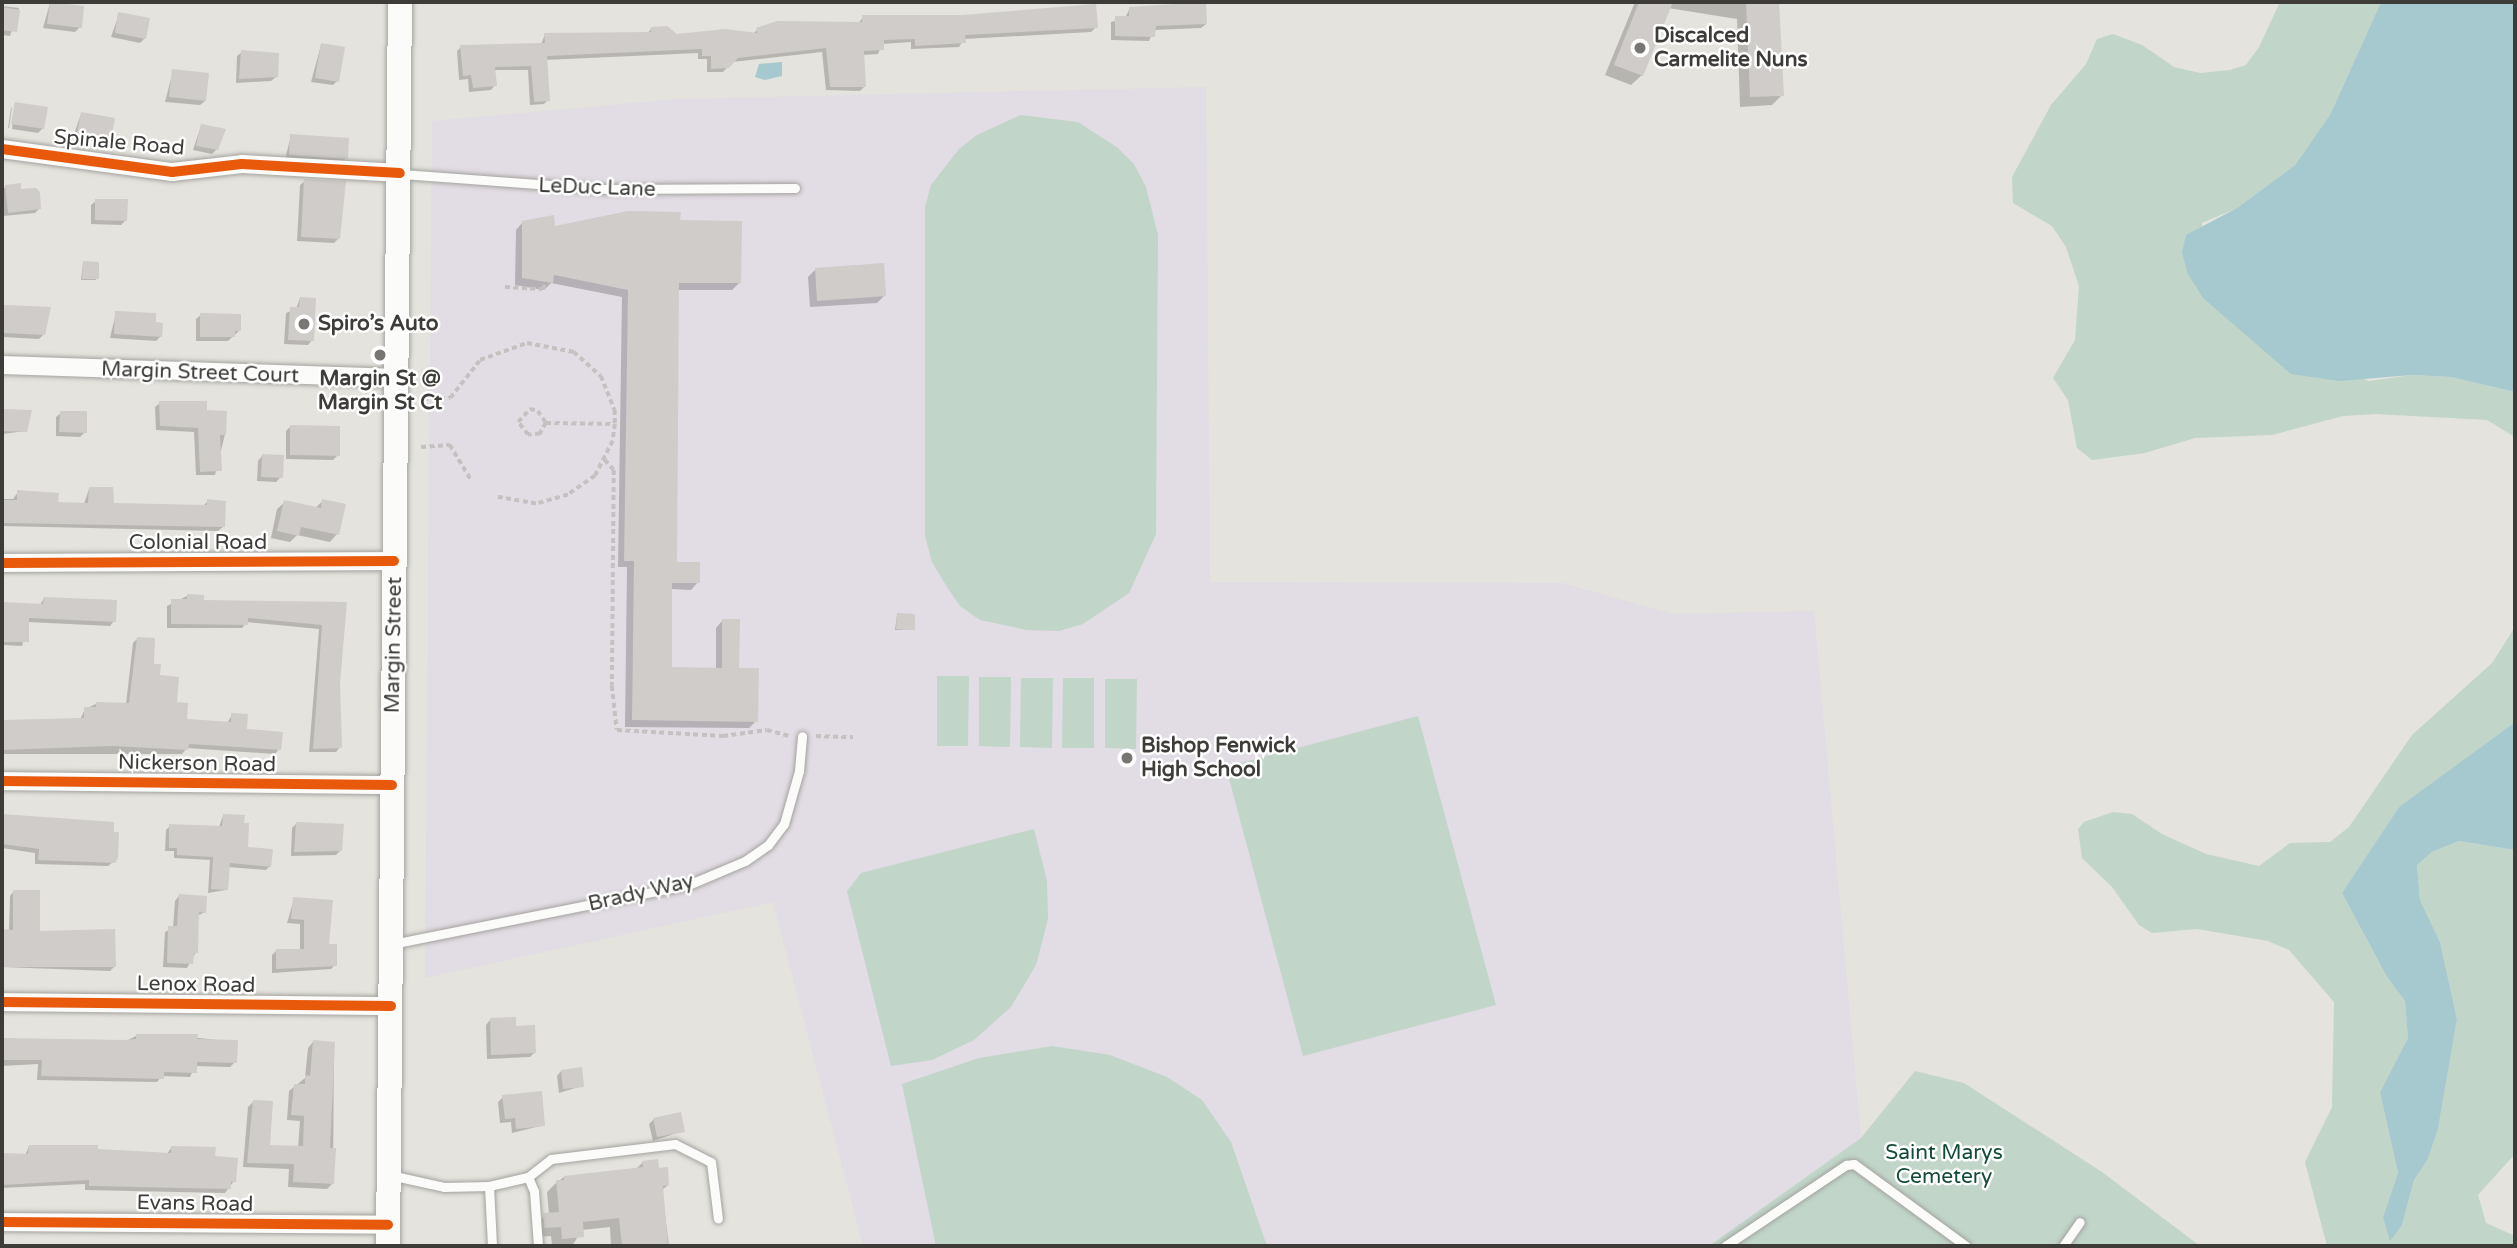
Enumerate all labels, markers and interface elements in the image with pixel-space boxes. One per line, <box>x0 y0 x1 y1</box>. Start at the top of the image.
place label: Discalced Carmelite Nuns <box>1654 23 1808 73</box>
marker: Discalced Carmelite Nuns <box>1632 40 1648 56</box>
street label: Spinale Road <box>53 125 185 161</box>
street label: LeDuc Lane <box>538 173 656 203</box>
place label: Spiro’s Auto <box>318 311 438 337</box>
marker: Spiro’s Auto <box>296 316 312 332</box>
marker: Margin St @ Margin St Ct <box>372 347 388 363</box>
street label: Margin Street Court <box>101 357 299 389</box>
place label: Margin St @ Margin St Ct <box>318 366 442 416</box>
street label: Colonial Road <box>129 530 267 556</box>
street label: Margin Street <box>380 577 408 713</box>
place label: Bishop Fenwick High School <box>1141 733 1296 783</box>
street label: Nickerson Road <box>118 750 276 778</box>
marker: Bishop Fenwick High School <box>1119 750 1135 766</box>
street label: Brady Way <box>586 869 696 917</box>
street label: Lenox Road <box>136 971 256 999</box>
park label: Saint Marys Cemetery <box>1885 1140 2003 1190</box>
street label: Evans Road <box>136 1190 254 1218</box>

